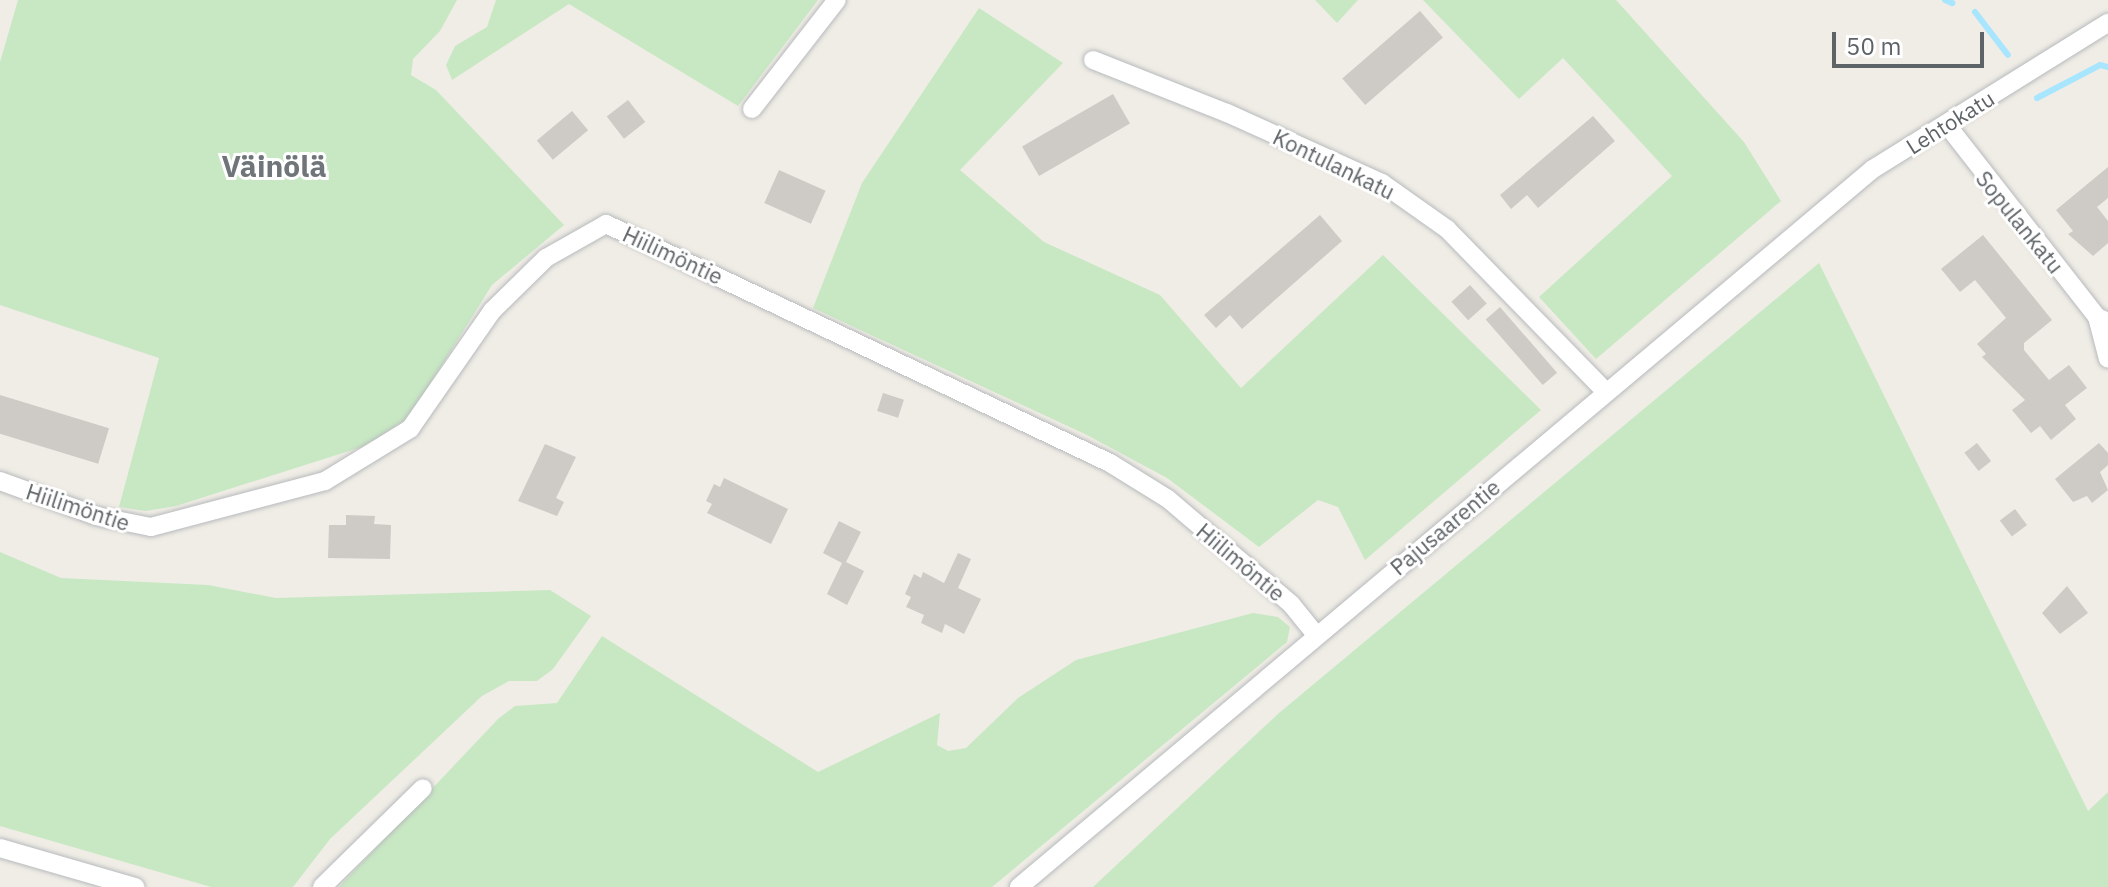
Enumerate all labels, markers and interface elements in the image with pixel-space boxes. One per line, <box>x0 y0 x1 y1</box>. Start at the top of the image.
scale bar <box>1836 16 1988 66</box>
text: 50 m <box>1846 30 1901 62</box>
street label: Lehtokatu <box>1901 85 1999 159</box>
street label: Kontulankatu <box>1269 123 1399 205</box>
district label: Väinölä <box>222 148 326 184</box>
street label: Sopulankatu <box>1971 165 2069 279</box>
street label: Hiilimöntie <box>619 220 727 290</box>
street label: Pajusaarentie <box>1385 474 1505 580</box>
street label: Hiilimöntie <box>23 478 133 536</box>
street label: Hiilimöntie <box>1191 517 1291 607</box>

